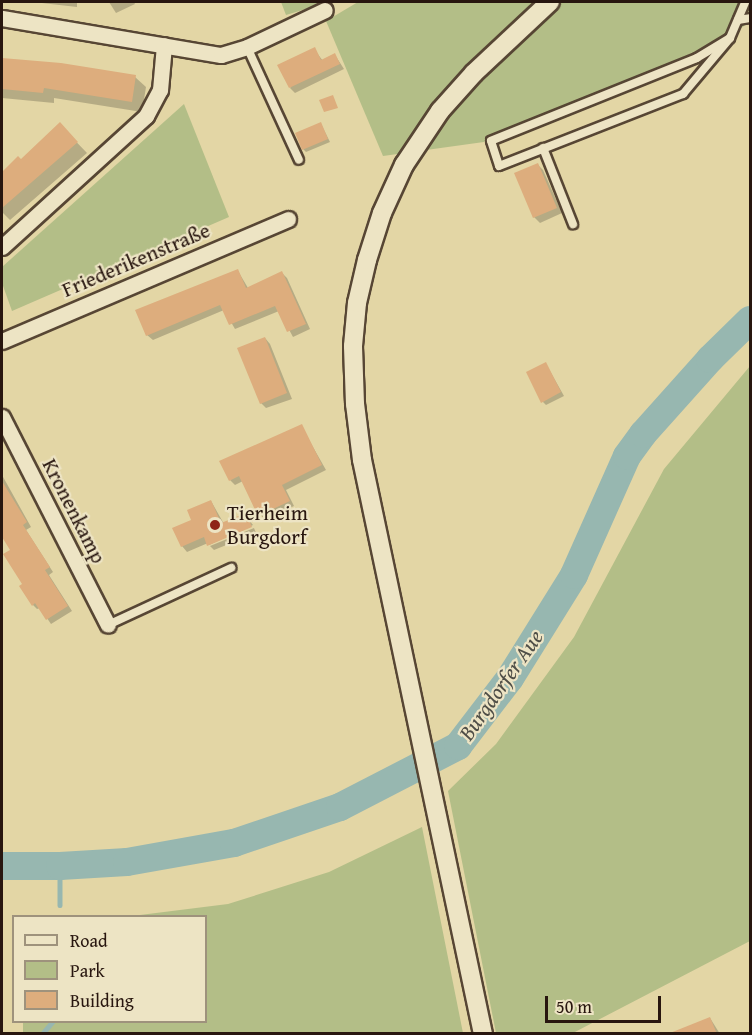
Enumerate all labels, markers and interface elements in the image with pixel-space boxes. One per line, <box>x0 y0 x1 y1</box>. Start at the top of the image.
street label: Friederikenstraße <box>58 217 214 303</box>
street label: Kronenkamp <box>37 454 111 568</box>
place label: Tierheim Burgdorf <box>227 500 308 550</box>
marker: Tierheim Burgdorf <box>208 518 222 532</box>
water label: Burgdorfer Aue <box>453 625 549 745</box>
legend <box>12 915 207 1023</box>
text: Road <box>70 927 108 954</box>
text: Park <box>70 957 105 984</box>
scale bar <box>548 984 664 1022</box>
text: Building <box>70 987 134 1014</box>
text: 50 m <box>556 993 592 1020</box>

